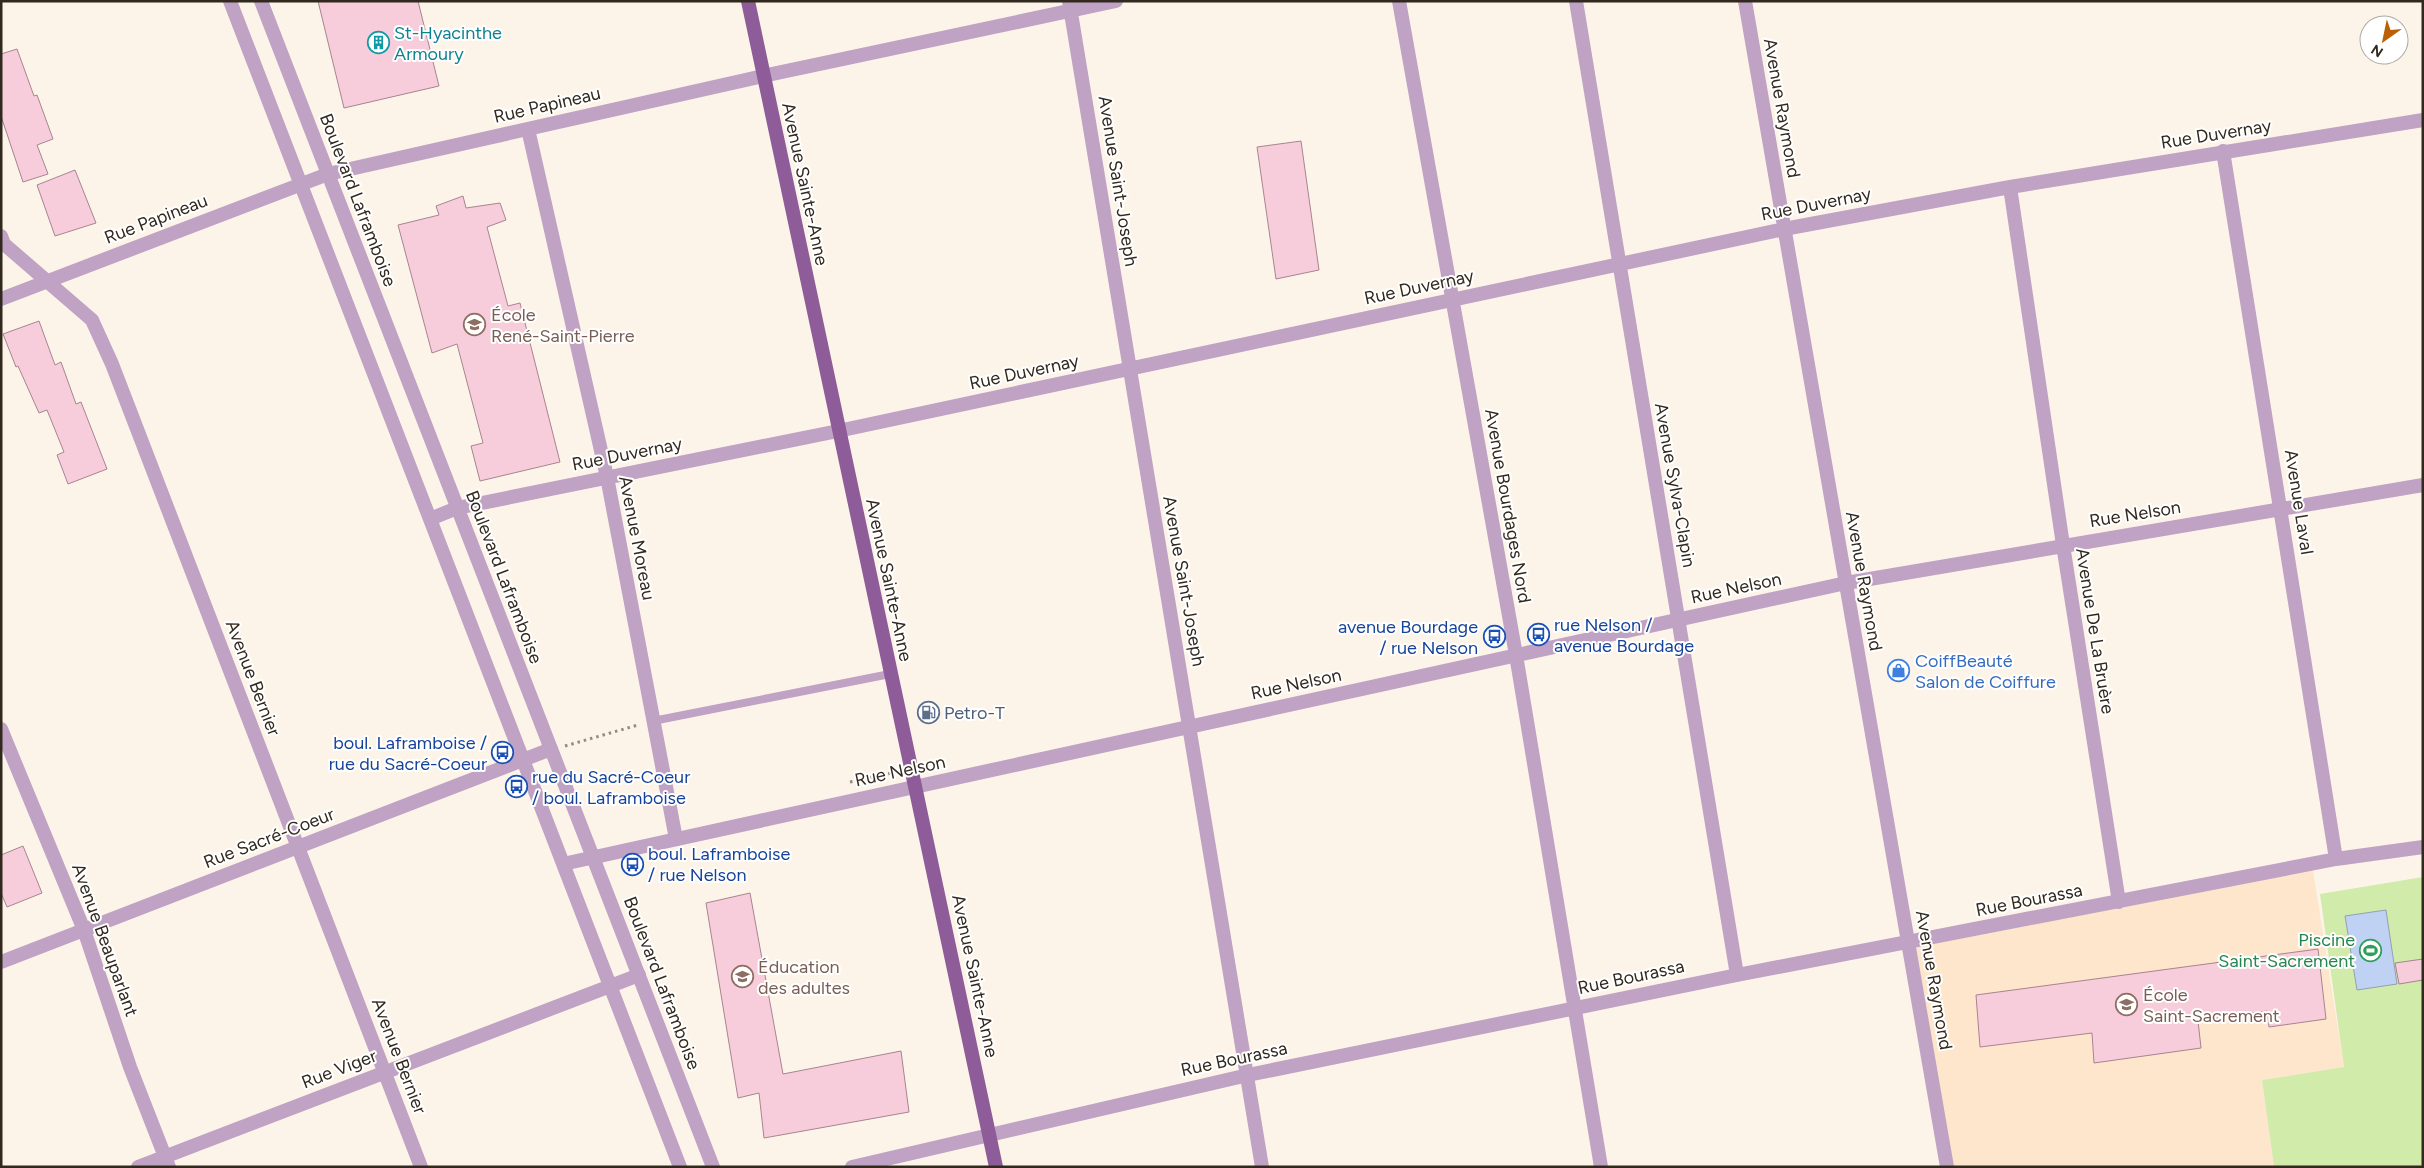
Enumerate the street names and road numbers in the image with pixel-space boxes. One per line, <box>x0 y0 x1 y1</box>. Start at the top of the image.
street label: Avenue Raymond <box>1759 36 1805 180</box>
street label: Rue Papineau <box>491 82 603 128</box>
street label: Avenue Saint-Joseph <box>1094 94 1142 268</box>
street label: Avenue Sainte-Anne <box>777 101 833 268</box>
street label: Boulevard Laframboise <box>315 110 401 290</box>
street label: Rue Duvernay <box>2159 114 2273 154</box>
street label: Rue Duvernay <box>1759 182 1873 225</box>
street label: Rue Papineau <box>101 189 211 249</box>
street label: Rue Duvernay <box>1362 265 1476 309</box>
street label: Rue Duvernay <box>967 350 1081 394</box>
street label: Avenue Sylva-Clapin <box>1650 401 1700 569</box>
street label: Avenue Bourdages Nord <box>1480 407 1536 605</box>
street label: Rue Duvernay <box>570 432 684 475</box>
street label: Avenue Laval <box>2280 448 2318 556</box>
street label: Avenue Moreau <box>614 474 660 602</box>
street label: Boulevard Laframboise <box>461 487 547 667</box>
street label: Avenue Saint-Joseph <box>1158 494 1210 668</box>
street label: Rue Nelson <box>2088 496 2182 532</box>
street label: Avenue Sainte-Anne <box>861 497 917 664</box>
street label: Avenue Raymond <box>1841 509 1887 653</box>
street label: Avenue De La Bruère <box>2071 546 2119 716</box>
street label: Rue Nelson <box>1689 568 1783 608</box>
street label: Avenue Bernier <box>221 617 285 739</box>
street label: Rue Nelson <box>1249 664 1343 704</box>
street label: Rue Nelson <box>853 751 947 791</box>
street label: Rue Sacré-Coeur <box>200 803 338 873</box>
street label: Avenue Beauparlant <box>67 860 143 1020</box>
street label: Rue Bourassa <box>1974 879 2084 921</box>
street label: Boulevard Laframboise <box>619 893 705 1073</box>
street label: Avenue Sainte-Anne <box>947 893 1003 1060</box>
street label: Avenue Raymond <box>1911 908 1957 1052</box>
street label: Rue Bourassa <box>1576 955 1686 999</box>
street label: Avenue Bernier <box>367 995 431 1117</box>
street label: Rue Bourassa <box>1179 1037 1289 1081</box>
street label: Rue Viger <box>298 1045 380 1093</box>

